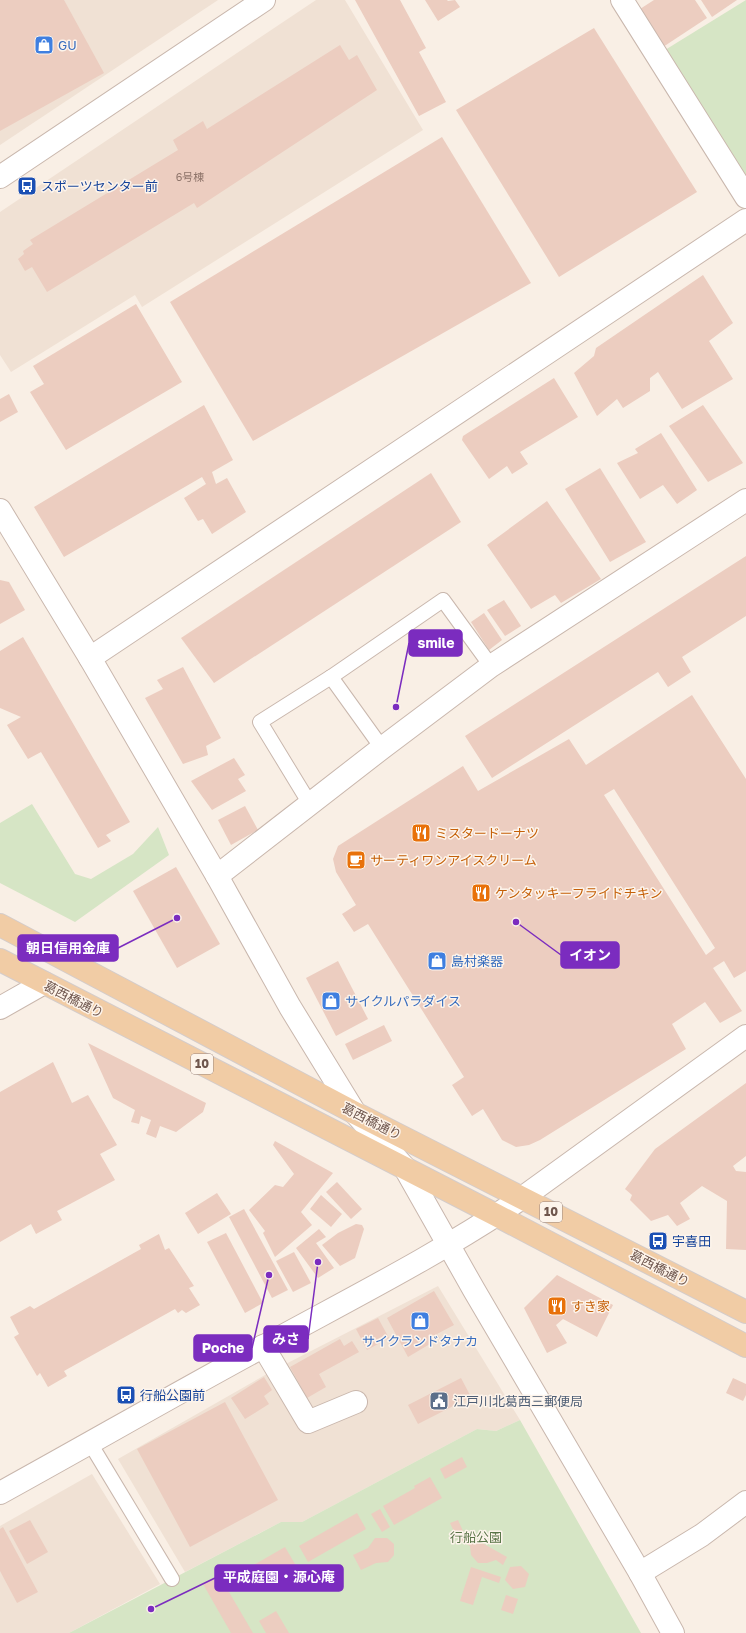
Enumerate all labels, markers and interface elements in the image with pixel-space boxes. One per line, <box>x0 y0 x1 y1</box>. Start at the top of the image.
shop icon: GU <box>33 34 55 56</box>
place label: GU <box>58 37 77 53</box>
house number: 6号棟 <box>176 170 204 183</box>
bus stop icon: スポーツセンター前 <box>16 175 38 197</box>
place label: スポーツセンター前 <box>41 178 158 194</box>
callout: smile <box>409 630 462 656</box>
text: smile <box>418 634 454 651</box>
restaurant icon: ミスタードーナツ <box>410 822 432 844</box>
place label: ミスタードーナツ <box>435 825 539 841</box>
cafe icon: サーティワンアイスクリーム <box>345 849 367 871</box>
place label: サーティワンアイスクリーム <box>370 852 537 868</box>
restaurant icon: ケンタッキーフライドチキン <box>470 882 492 904</box>
place label: ケンタッキーフライドチキン <box>495 885 662 901</box>
callout: 朝日信用金庫 <box>18 935 118 961</box>
text: 朝日信用金庫 <box>26 939 110 956</box>
callout: イオン <box>561 942 619 968</box>
text: イオン <box>569 946 611 963</box>
shop icon: 島村楽器 <box>426 950 448 972</box>
place label: 島村楽器 <box>451 953 503 969</box>
street label: 葛西橋通り <box>41 977 107 1021</box>
shop icon: サイクルパラダイス <box>320 990 342 1012</box>
place label: サイクルパラダイス <box>345 993 461 1009</box>
road number: 10 <box>191 1054 213 1074</box>
street label: 葛西橋通り <box>339 1099 405 1143</box>
road number: 10 <box>540 1202 562 1222</box>
bus stop icon: 宇喜田 <box>647 1230 669 1252</box>
place label: 宇喜田 <box>672 1233 711 1249</box>
street label: 葛西橋通り <box>627 1246 693 1290</box>
restaurant icon: すき家 <box>546 1295 568 1317</box>
place label: すき家 <box>571 1298 610 1314</box>
shop icon: サイクランドタナカ <box>409 1310 431 1332</box>
callout: みさ <box>264 1326 308 1352</box>
text: みさ <box>272 1330 300 1347</box>
place label: サイクランドタナカ <box>362 1333 478 1349</box>
callout: Poche <box>194 1335 252 1361</box>
text: Poche <box>202 1339 244 1356</box>
bus stop icon: 行船公園前 <box>115 1384 137 1406</box>
place label: 行船公園前 <box>140 1387 205 1403</box>
public building icon: 江戸川北葛西三郵便局 <box>428 1390 450 1412</box>
place label: 江戸川北葛西三郵便局 <box>453 1393 583 1409</box>
park label: 行船公園 <box>450 1529 502 1545</box>
callout: 平成庭園・源心庵 <box>215 1565 343 1591</box>
text: 平成庭園・源心庵 <box>223 1568 335 1585</box>

